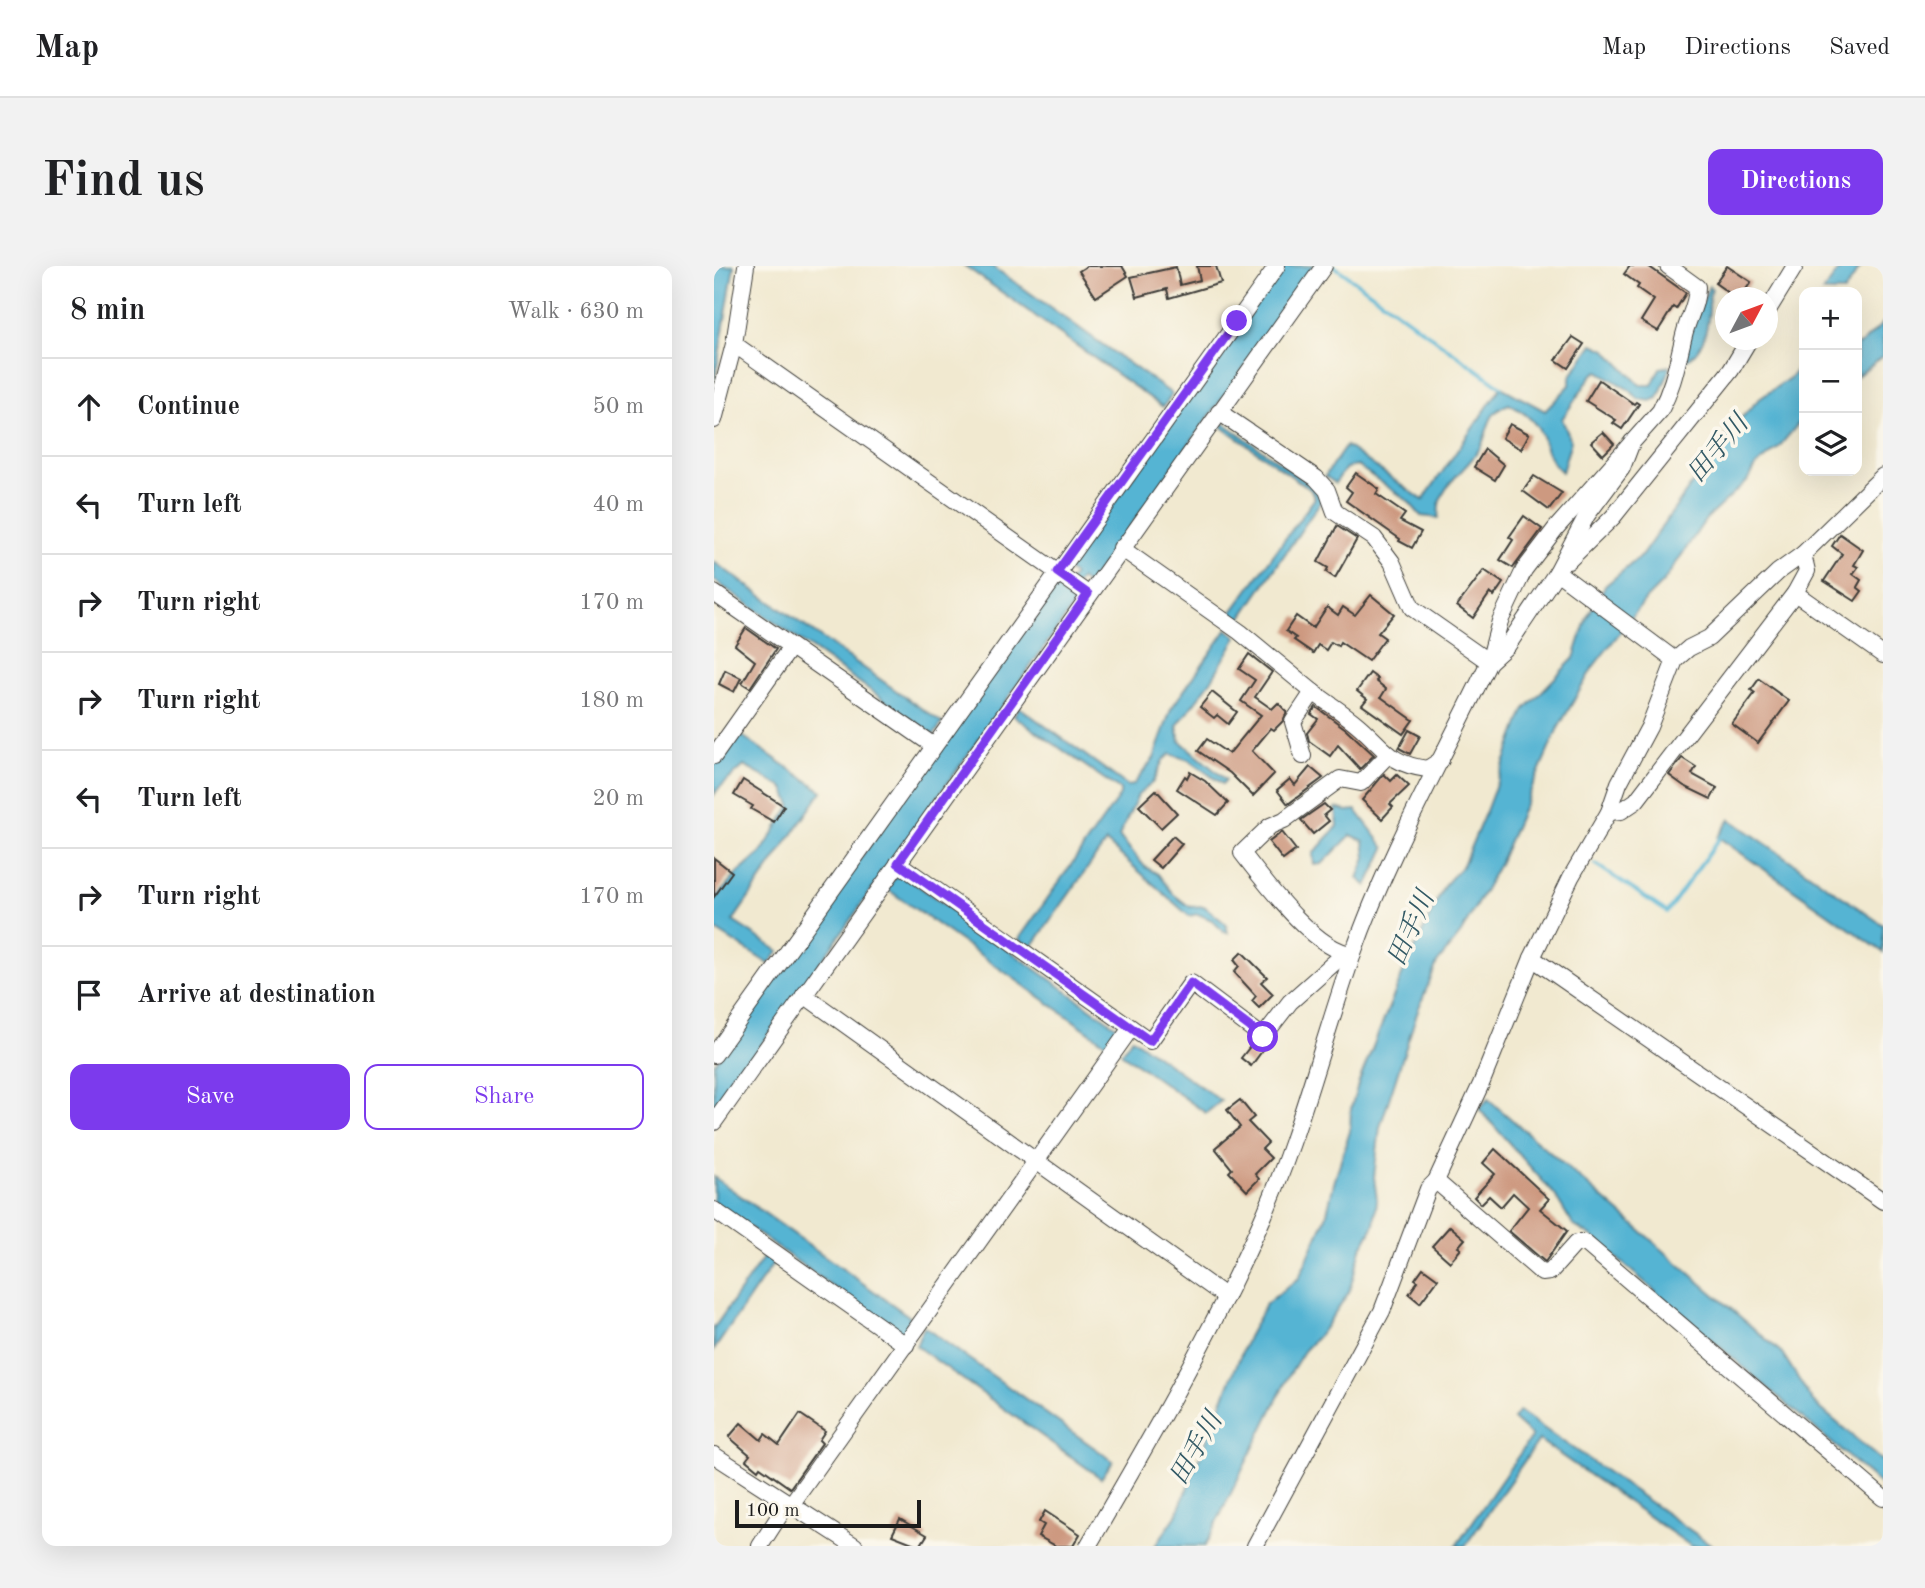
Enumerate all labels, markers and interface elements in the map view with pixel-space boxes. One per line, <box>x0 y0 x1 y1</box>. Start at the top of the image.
text: Map <box>35 32 99 65</box>
text: Map <box>1602 36 1646 60</box>
text: Directions <box>1684 36 1791 60</box>
text: Saved <box>1829 36 1890 60</box>
button: Directions <box>1708 149 1883 215</box>
text: Find us <box>42 158 205 207</box>
north arrow <box>1715 287 1778 350</box>
map controls <box>1799 287 1862 476</box>
button: + <box>1799 287 1862 350</box>
text: 8 min <box>70 296 145 326</box>
text: Walk · 630 m <box>508 300 644 323</box>
route end <box>1221 305 1252 336</box>
button: − <box>1799 350 1862 413</box>
icon: ahead <box>70 388 108 426</box>
text: Continue <box>137 394 240 420</box>
text: 50 m <box>593 395 644 418</box>
water label: 田手川 <box>1682 407 1755 488</box>
button: layers <box>1799 413 1862 476</box>
icon: left <box>70 486 108 524</box>
text: Turn left <box>137 492 242 518</box>
text: 40 m <box>593 493 644 516</box>
icon: right <box>70 584 108 622</box>
text: Turn right <box>137 590 260 616</box>
text: 170 m <box>579 591 644 614</box>
icon: right <box>70 682 108 720</box>
text: Turn right <box>137 688 260 714</box>
text: 180 m <box>579 689 644 712</box>
icon: left <box>70 780 108 818</box>
text: Turn left <box>137 786 242 812</box>
text: 20 m <box>593 787 644 810</box>
icon: right <box>70 878 108 916</box>
text: Turn right <box>137 884 260 910</box>
water label: 田手川 <box>1382 884 1441 970</box>
text: 170 m <box>579 885 644 908</box>
icon: arrive <box>70 976 108 1014</box>
text: Arrive at destination <box>137 982 376 1008</box>
route start <box>1247 1021 1278 1052</box>
button: Save <box>70 1064 350 1130</box>
button: Share <box>364 1064 644 1130</box>
water label: 田手川 <box>1164 1405 1229 1489</box>
scale bar <box>735 1497 920 1529</box>
text: 100 m <box>746 1502 799 1521</box>

